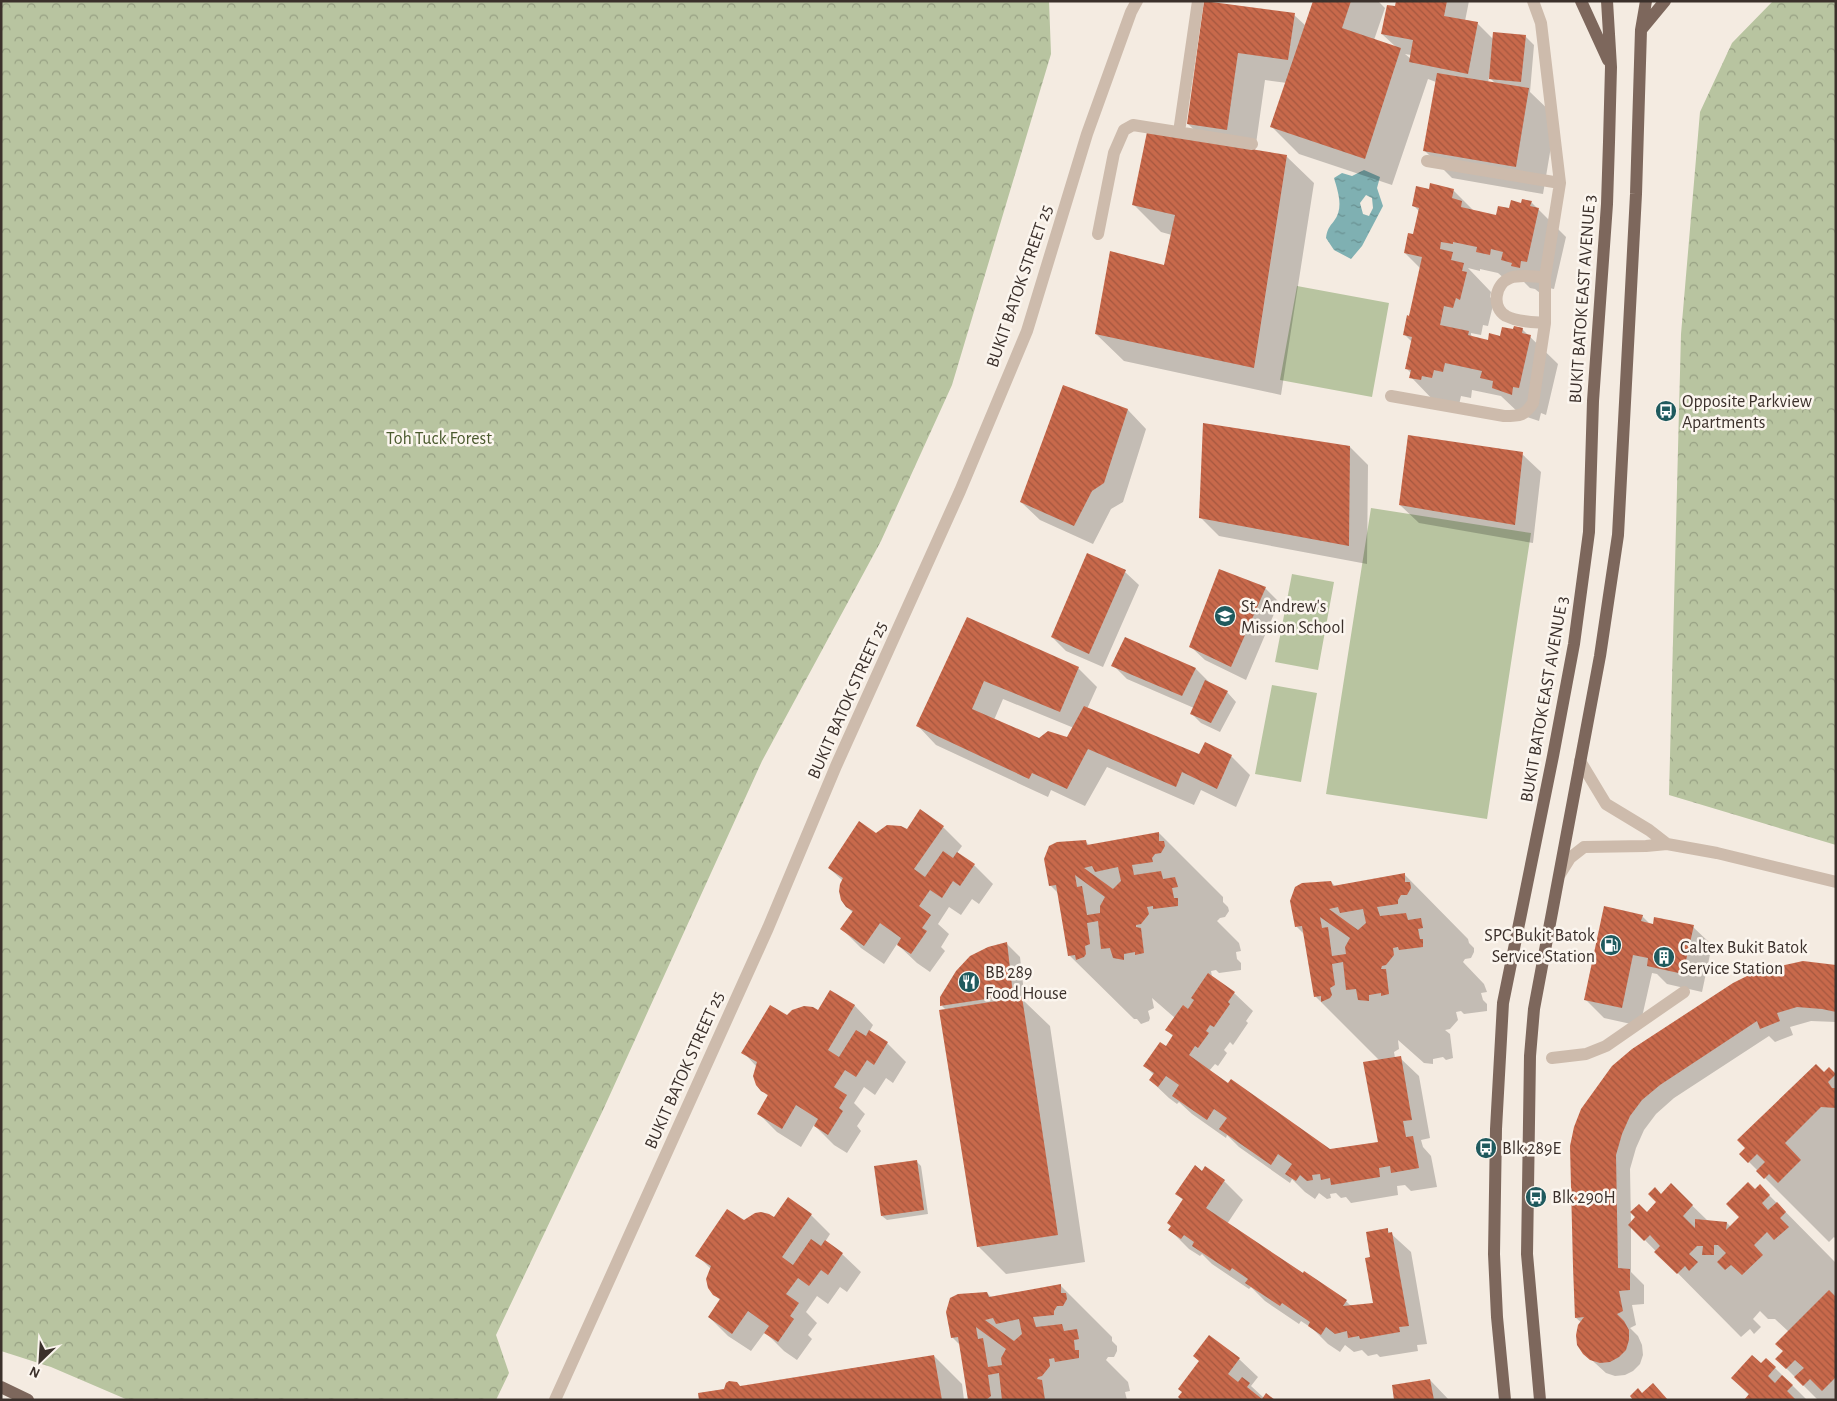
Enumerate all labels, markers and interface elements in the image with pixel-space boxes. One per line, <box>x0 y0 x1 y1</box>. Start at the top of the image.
street label: BUKIT BATOK EAST AVENUE 3 <box>1567 194 1599 404</box>
street label: BUKIT BATOK STREET 25 <box>984 203 1056 370</box>
place label: Opposite Parkview Apartments <box>1682 393 1812 432</box>
bus stop icon: Opposite Parkview Apartments <box>1654 399 1678 423</box>
park label: Toh Tuck Forest <box>386 430 492 448</box>
street label: BUKIT BATOK EAST AVENUE 3 <box>1518 595 1572 804</box>
place label: St. Andrew's Mission School <box>1241 598 1345 637</box>
school or university icon: St. Andrew's Mission School <box>1213 604 1237 628</box>
street label: BUKIT BATOK STREET 25 <box>805 619 891 782</box>
place label: SPC Bukit Batok Service Station <box>1484 927 1596 966</box>
fuel station icon: SPC Bukit Batok Service Station <box>1599 933 1623 957</box>
place label: Caltex Bukit Batok Service Station <box>1680 939 1808 978</box>
building icon: Caltex Bukit Batok Service Station <box>1652 945 1676 969</box>
place label: BB 289 Food House <box>985 964 1067 1003</box>
restaurant icon: BB 289 Food House <box>957 970 981 994</box>
street label: BUKIT BATOK STREET 25 <box>642 989 728 1152</box>
bus stop icon: Blk 289E <box>1474 1136 1498 1160</box>
place label: Blk 289E <box>1502 1140 1561 1158</box>
bus stop icon: Blk 290H <box>1524 1185 1548 1209</box>
place label: Blk 290H <box>1552 1189 1616 1207</box>
north arrow <box>15 1336 65 1386</box>
text: N <box>28 1363 42 1380</box>

